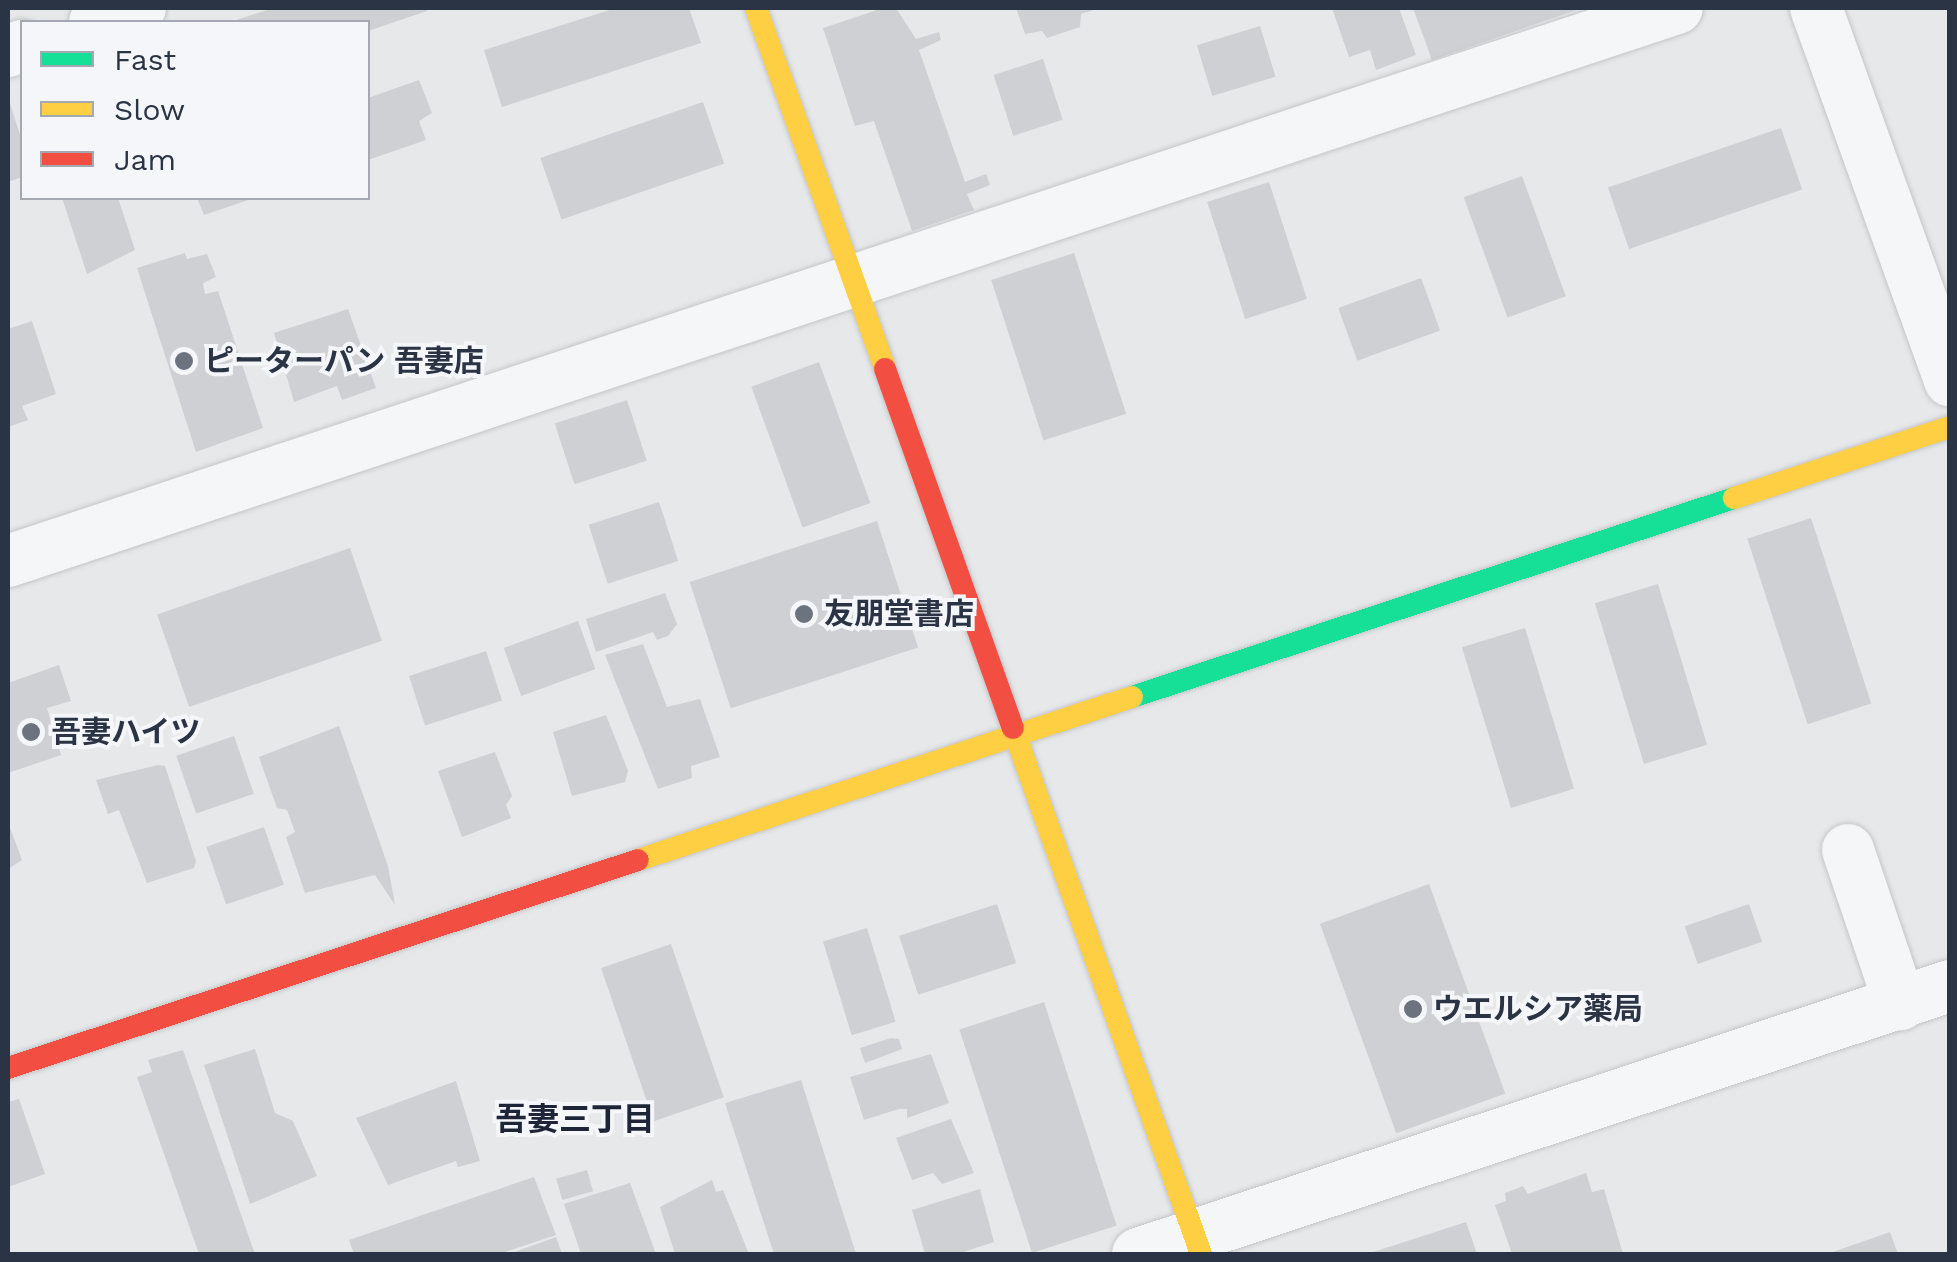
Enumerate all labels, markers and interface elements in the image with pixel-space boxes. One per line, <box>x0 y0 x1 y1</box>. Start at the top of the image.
legend <box>20 20 370 200</box>
text: Fast <box>114 42 176 77</box>
text: Slow <box>114 92 185 127</box>
text: Jam <box>114 142 176 177</box>
place label: ピーターパン 吾妻店 <box>204 343 483 379</box>
marker: ピーターパン 吾妻店 <box>173 350 195 372</box>
place label: 友朋堂書店 <box>824 596 974 632</box>
marker: 友朋堂書店 <box>793 603 815 625</box>
place label: 吾妻ハイツ <box>51 714 201 750</box>
marker: 吾妻ハイツ <box>20 721 42 743</box>
place label: ウエルシア薬局 <box>1433 991 1643 1027</box>
marker: ウエルシア薬局 <box>1402 998 1424 1020</box>
district label: 吾妻三丁目 <box>495 1100 655 1138</box>

